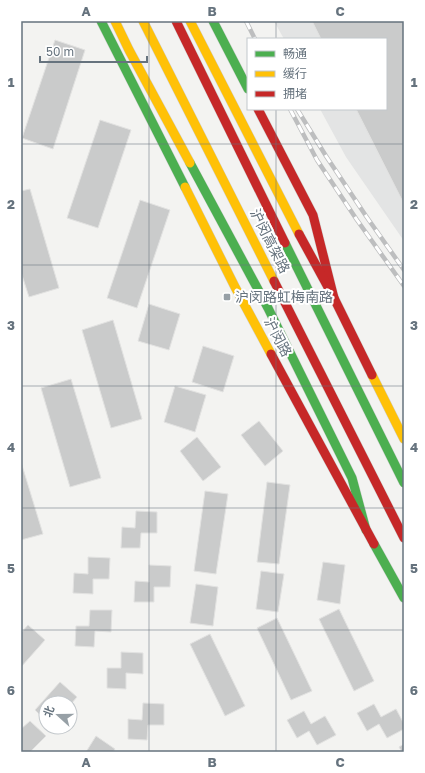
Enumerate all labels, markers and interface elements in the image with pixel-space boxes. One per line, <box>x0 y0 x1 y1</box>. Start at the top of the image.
text: A <box>81 3 91 19</box>
text: B <box>207 3 217 19</box>
text: C <box>335 3 345 19</box>
scale bar <box>40 38 147 64</box>
legend <box>247 38 387 110</box>
text: 50 m <box>46 44 74 59</box>
text: 畅通 <box>283 46 307 61</box>
text: 缓行 <box>283 66 307 81</box>
text: 1 <box>8 74 15 90</box>
text: 1 <box>411 74 418 90</box>
text: 拥堵 <box>283 86 307 101</box>
text: 2 <box>7 196 15 212</box>
text: 2 <box>410 196 418 212</box>
street label: 沪闵高架路 <box>247 206 294 276</box>
place label: 沪闵路虹梅南路 <box>235 288 333 305</box>
marker: 沪闵路虹梅南路 <box>222 292 232 302</box>
street label: 沪闵路 <box>261 314 296 359</box>
text: 3 <box>7 317 15 333</box>
text: 3 <box>410 317 418 333</box>
text: 4 <box>7 439 15 455</box>
text: 4 <box>410 439 418 455</box>
text: 5 <box>7 560 15 576</box>
text: 5 <box>410 560 418 576</box>
text: 6 <box>7 682 15 698</box>
text: 6 <box>410 682 418 698</box>
north arrow <box>38 695 78 735</box>
text: 北 <box>40 704 56 719</box>
text: A <box>81 754 91 770</box>
text: B <box>207 754 217 770</box>
text: C <box>335 754 345 770</box>

